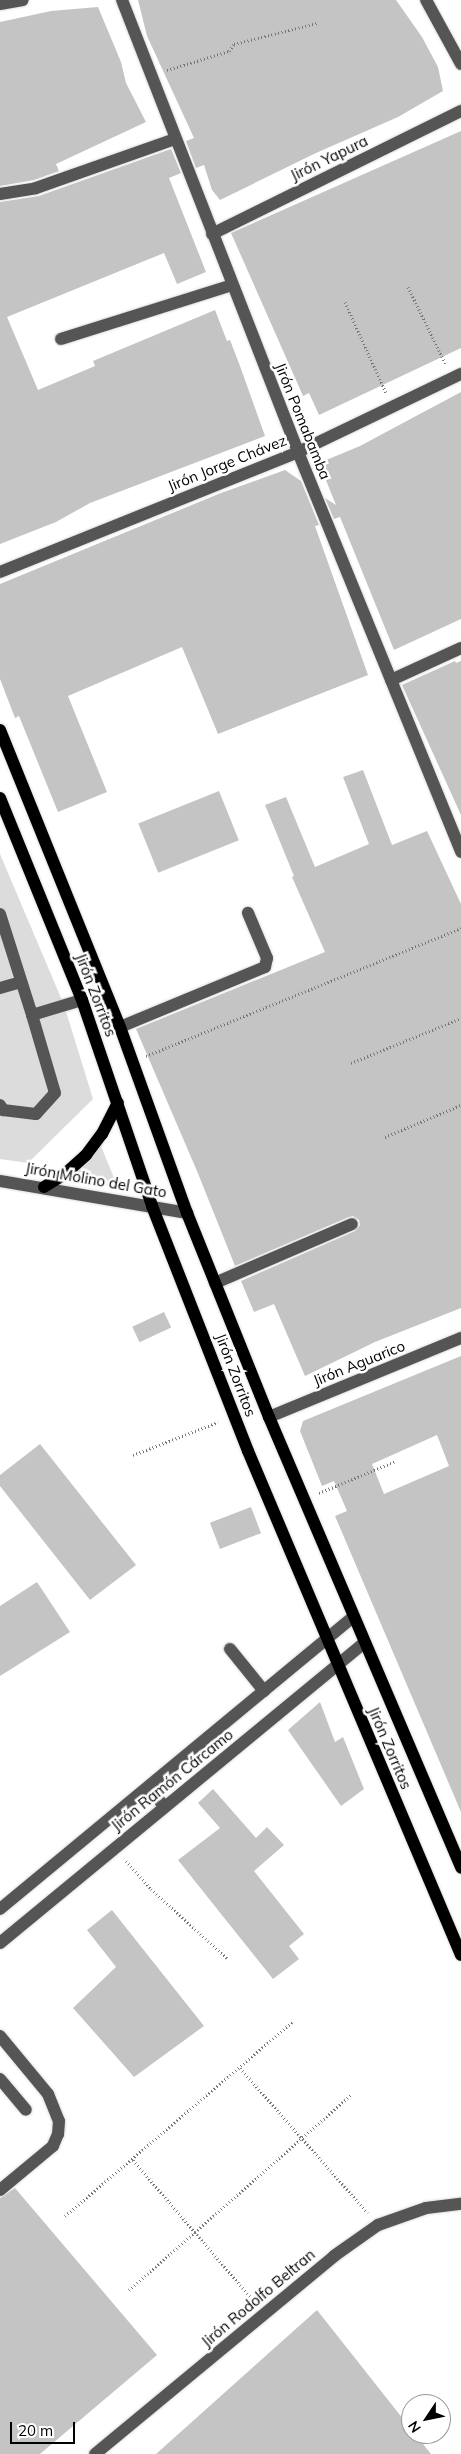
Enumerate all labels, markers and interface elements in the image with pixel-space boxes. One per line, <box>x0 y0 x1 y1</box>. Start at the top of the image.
street label: Jirón Yapura <box>287 131 371 185</box>
street label: Jirón Pomabamba <box>271 360 335 482</box>
street label: Jirón Jorge Chávez <box>165 431 289 495</box>
street label: Jirón Zorritos <box>72 951 120 1039</box>
street label: Jirón Molino del Gato <box>24 1159 168 1201</box>
street label: Jirón Zorritos <box>212 1331 260 1419</box>
street label: Jirón Aguarico <box>310 1336 408 1390</box>
street label: Jirón Zorritos <box>365 1704 415 1792</box>
street label: Jirón Ramón Cárcamo <box>107 1725 237 1835</box>
street label: Jirón Rodolfo Beltran <box>198 2245 318 2351</box>
north arrow <box>401 2394 451 2444</box>
scale bar <box>12 2412 78 2444</box>
text: N <box>404 2417 425 2436</box>
text: 20 m <box>18 2421 53 2440</box>

